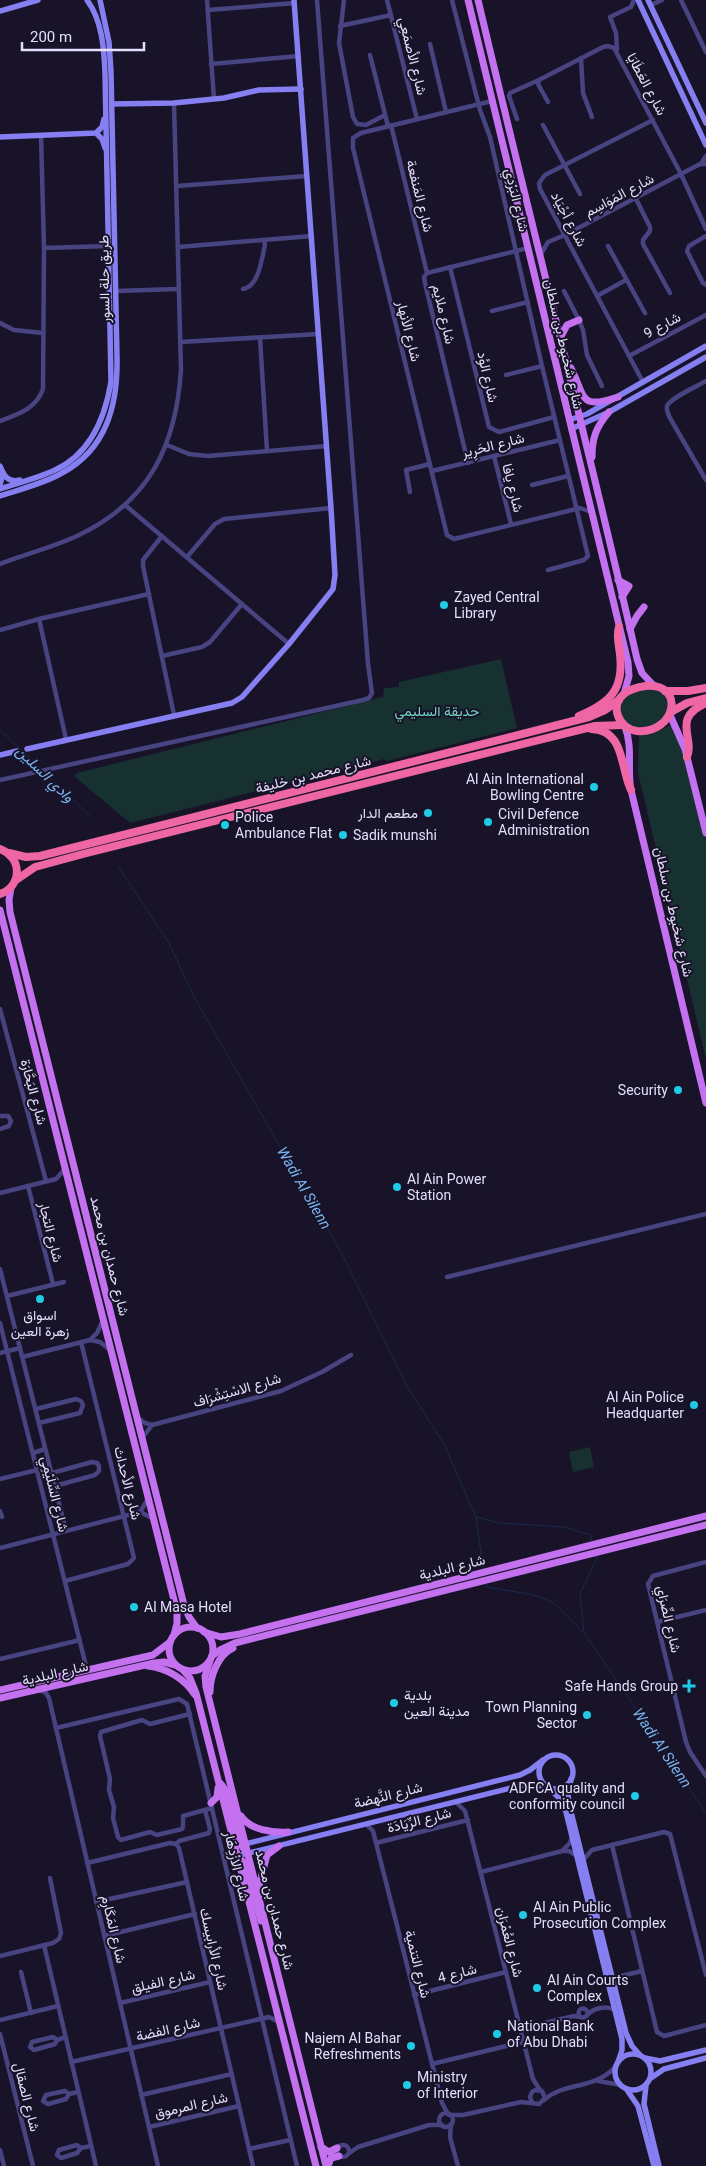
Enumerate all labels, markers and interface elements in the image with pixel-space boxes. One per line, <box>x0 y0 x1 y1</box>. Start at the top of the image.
street label: شارع الأصمَعِي <box>392 15 430 98</box>
scale bar <box>22 20 145 52</box>
text: 200 m <box>30 28 72 46</box>
street label: شارع العَطَايَا <box>621 50 670 119</box>
street label: شارع المَنفعة <box>400 158 437 235</box>
street label: شارع البَرْدِي <box>498 167 532 234</box>
street label: شارع المَوَاسِم <box>582 170 658 223</box>
street label: شارع أجْيَاد <box>545 189 590 251</box>
street label: طريق حلة السور <box>95 235 114 324</box>
street label: شارع شخبوط بن سلطان <box>538 277 587 411</box>
street label: شارع ملايم <box>426 283 459 346</box>
street label: شارع الأنهار <box>391 298 424 364</box>
street label: شارع 9 <box>641 309 685 344</box>
street label: شارع الوُد <box>471 350 502 405</box>
street label: شارع الحَرِير <box>459 429 527 464</box>
street label: شارع يافا <box>496 462 527 515</box>
place label: Zayed Central Library <box>454 589 540 621</box>
marker: Zayed Central Library <box>438 599 450 611</box>
park label: حديقة السليمي <box>395 703 479 723</box>
water label: وادي السلين <box>10 742 78 808</box>
street label: شارع محمد بن خليفة <box>254 752 373 799</box>
place label: Al Ain International Bowling Centre <box>466 771 584 803</box>
marker: Al Ain International Bowling Centre <box>588 781 600 793</box>
place label: مطعم الدار <box>357 805 418 822</box>
place label: Civil Defence Administration <box>498 806 589 838</box>
marker: مطعم الدار <box>422 807 434 819</box>
place label: Police Ambulance Flat <box>235 809 333 841</box>
marker: Civil Defence Administration <box>482 816 494 828</box>
marker: Police Ambulance Flat <box>219 819 231 831</box>
place label: Sadik munshi <box>353 827 437 843</box>
marker: Sadik munshi <box>337 829 349 841</box>
street label: شارع شخبوط بن سلطان <box>648 845 697 979</box>
street label: شارع البَحَّارَة <box>15 1057 50 1127</box>
place label: Security <box>618 1082 668 1098</box>
marker: Security <box>672 1084 684 1096</box>
water label: Wadi Al Silenn <box>273 1144 335 1232</box>
place label: Al Ain Power Station <box>407 1171 486 1203</box>
marker: Al Ain Power Station <box>391 1181 403 1193</box>
street label: شارع حمدان بن محمد <box>84 1194 133 1318</box>
street label: شارع التجار <box>33 1199 66 1265</box>
marker: اسواق زهرة العين <box>34 1293 46 1305</box>
place label: اسواق زهرة العين <box>11 1307 70 1340</box>
street label: شارع الاسْتِشْرَاف <box>191 1369 284 1413</box>
place label: Al Ain Police Headquarter <box>606 1389 684 1421</box>
marker: Al Ain Police Headquarter <box>688 1399 700 1411</box>
street label: شارع الأحداث <box>108 1445 145 1522</box>
street label: شارع السِّلَيْمِي <box>34 1454 72 1535</box>
street label: شارع البلدية <box>417 1551 487 1586</box>
street label: شارع الصِّرَاي <box>650 1584 685 1655</box>
place label: Al Masa Hotel <box>144 1599 232 1615</box>
marker: Al Masa Hotel <box>128 1601 140 1613</box>
street label: شارع البلدية <box>20 1658 90 1691</box>
place label: Safe Hands Group <box>565 1678 678 1694</box>
marker: Safe Hands Group <box>682 1679 696 1693</box>
place label: بلدية مدينة العين <box>404 1687 470 1720</box>
marker: بلدية مدينة العين <box>388 1697 400 1709</box>
place label: Town Planning Sector <box>485 1699 577 1731</box>
water label: Wadi Al Silenn <box>629 1705 695 1791</box>
marker: Town Planning Sector <box>581 1709 593 1721</box>
street label: شارع النَّهضة <box>352 1778 425 1814</box>
place label: ADFCA quality and conformity council <box>509 1780 625 1812</box>
marker: ADFCA quality and conformity council <box>629 1790 641 1802</box>
street label: شارع الرِّيَادَة <box>385 1804 453 1839</box>
street label: شارع الازْدِهَار <box>218 1828 253 1903</box>
street label: شارع حمدان بن محمد <box>249 1848 298 1972</box>
street label: شارع المَكَارِم <box>95 1893 130 1966</box>
place label: Al Ain Public Prosecution Complex <box>533 1899 666 1931</box>
street label: شارع العُمْرَان <box>491 1905 526 1980</box>
street label: شارع الأرابيسك <box>194 1906 231 1992</box>
marker: Al Ain Public Prosecution Complex <box>517 1909 529 1921</box>
street label: شارع التنمية <box>399 1928 434 2000</box>
street label: شارع 4 <box>436 1960 479 1988</box>
street label: شارع الفيلق <box>130 1966 197 1999</box>
place label: Al Ain Courts Complex <box>547 1972 628 2004</box>
marker: Al Ain Courts Complex <box>531 1982 543 1994</box>
street label: شارع الفضة <box>134 2014 202 2047</box>
place label: National Bank of Abu Dhabi <box>507 2018 595 2050</box>
marker: National Bank of Abu Dhabi <box>491 2028 503 2040</box>
place label: Najem Al Bahar Refreshments <box>304 2030 401 2062</box>
marker: Najem Al Bahar Refreshments <box>405 2040 417 2052</box>
street label: شارع الصقال <box>8 2061 43 2134</box>
place label: Ministry of Interior <box>417 2069 478 2101</box>
marker: Ministry of Interior <box>401 2079 413 2091</box>
street label: شارع المرموق <box>153 2089 230 2124</box>

